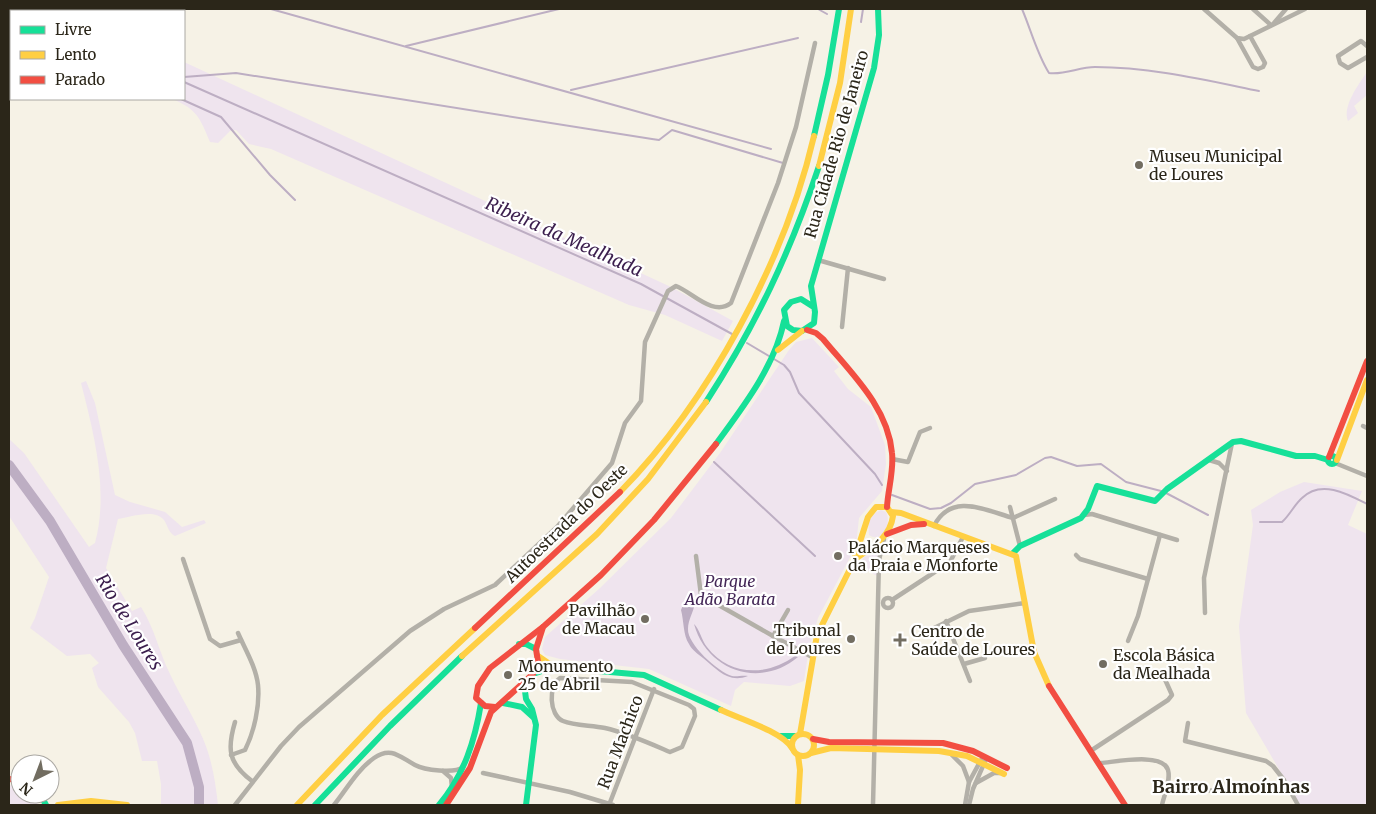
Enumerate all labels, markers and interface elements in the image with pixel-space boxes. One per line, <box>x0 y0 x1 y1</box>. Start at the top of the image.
legend <box>10 10 185 100</box>
text: Livre <box>55 20 92 39</box>
text: Lento <box>55 45 97 64</box>
street label: Rua Cidade Rio de Janeiro <box>800 48 872 240</box>
text: Parado <box>55 70 105 89</box>
place label: Museu Municipal de Loures <box>1149 146 1282 184</box>
marker: Museu Municipal de Loures <box>1133 159 1145 171</box>
water label: Ribeira da Mealhada <box>482 191 646 282</box>
street label: Autoestrada do Oeste <box>500 459 631 587</box>
place label: Palácio Marqueses da Praia e Monforte <box>848 537 998 575</box>
marker: Palácio Marqueses da Praia e Monforte <box>832 550 844 562</box>
water label: Rio de Loures <box>91 569 168 674</box>
park label: Parque Adão Barata <box>683 571 775 609</box>
place label: Pavilhão de Macau <box>562 600 635 638</box>
marker: Pavilhão de Macau <box>639 613 651 625</box>
place label: Tribunal de Loures <box>767 620 841 658</box>
place label: Centro de Saúde de Loures <box>911 621 1036 659</box>
marker: Tribunal de Loures <box>845 633 857 645</box>
marker: Centro de Saúde de Loures <box>893 633 907 647</box>
place label: Escola Básica da Mealhada <box>1113 645 1215 683</box>
place label: Monumento 25 de Abril <box>518 656 613 694</box>
marker: Escola Básica da Mealhada <box>1097 658 1109 670</box>
marker: Monumento 25 de Abril <box>502 669 514 681</box>
street label: Rua Machico <box>593 692 647 792</box>
north arrow <box>10 754 60 804</box>
district label: Bairro Almoínhas <box>1152 775 1310 798</box>
text: N <box>16 778 36 799</box>

